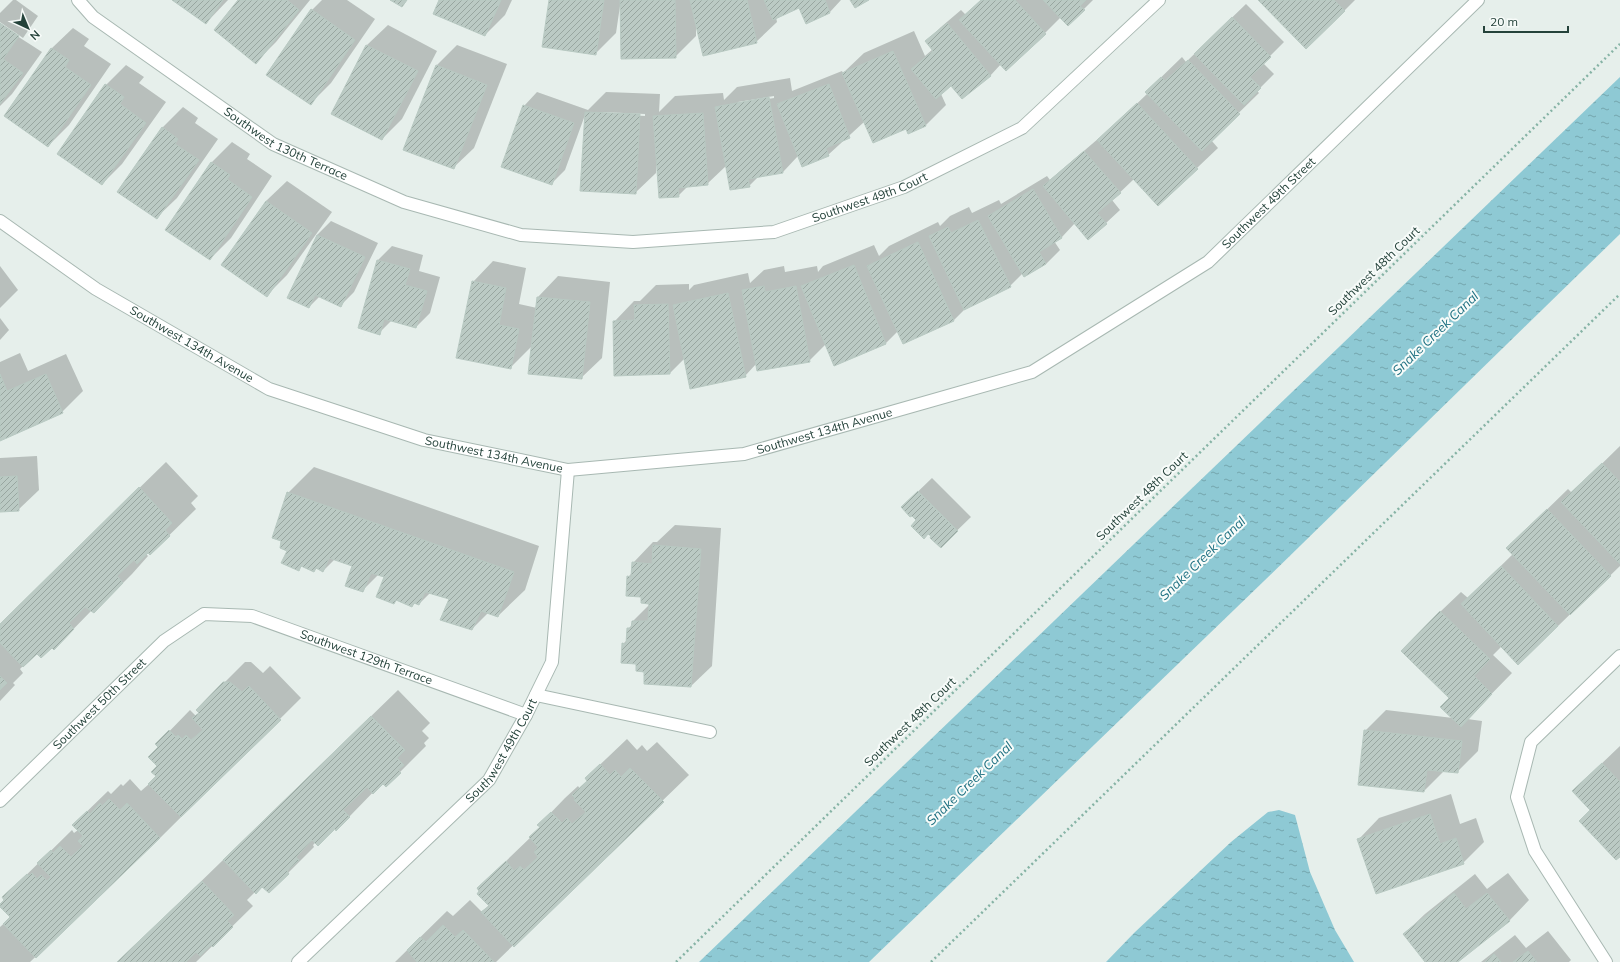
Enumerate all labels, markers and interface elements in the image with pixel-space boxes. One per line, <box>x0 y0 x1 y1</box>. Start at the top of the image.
north arrow <box>8 8 48 48</box>
scale bar <box>1484 8 1568 34</box>
text: 20 m <box>1490 14 1518 29</box>
text: N <box>27 27 43 43</box>
street label: Southwest 130th Terrace <box>221 104 350 183</box>
street label: Southwest 49th Street <box>1218 154 1318 252</box>
street label: Southwest 49th Court <box>810 169 929 225</box>
street label: Southwest 48th Court <box>1325 223 1423 318</box>
water label: Snake Creek Canal <box>1389 287 1482 378</box>
street label: Southwest 134th Avenue <box>127 302 256 385</box>
street label: Southwest 134th Avenue <box>755 404 894 457</box>
street label: Southwest 134th Avenue <box>424 432 564 476</box>
street label: Southwest 48th Court <box>1093 448 1191 543</box>
water label: Snake Creek Canal <box>1156 512 1249 603</box>
street label: Southwest 129th Terrace <box>298 626 435 688</box>
street label: Southwest 50th Street <box>49 655 149 752</box>
street label: Southwest 48th Court <box>861 674 959 769</box>
street label: Southwest 49th Court <box>462 696 540 806</box>
water label: Snake Creek Canal <box>923 737 1016 828</box>

